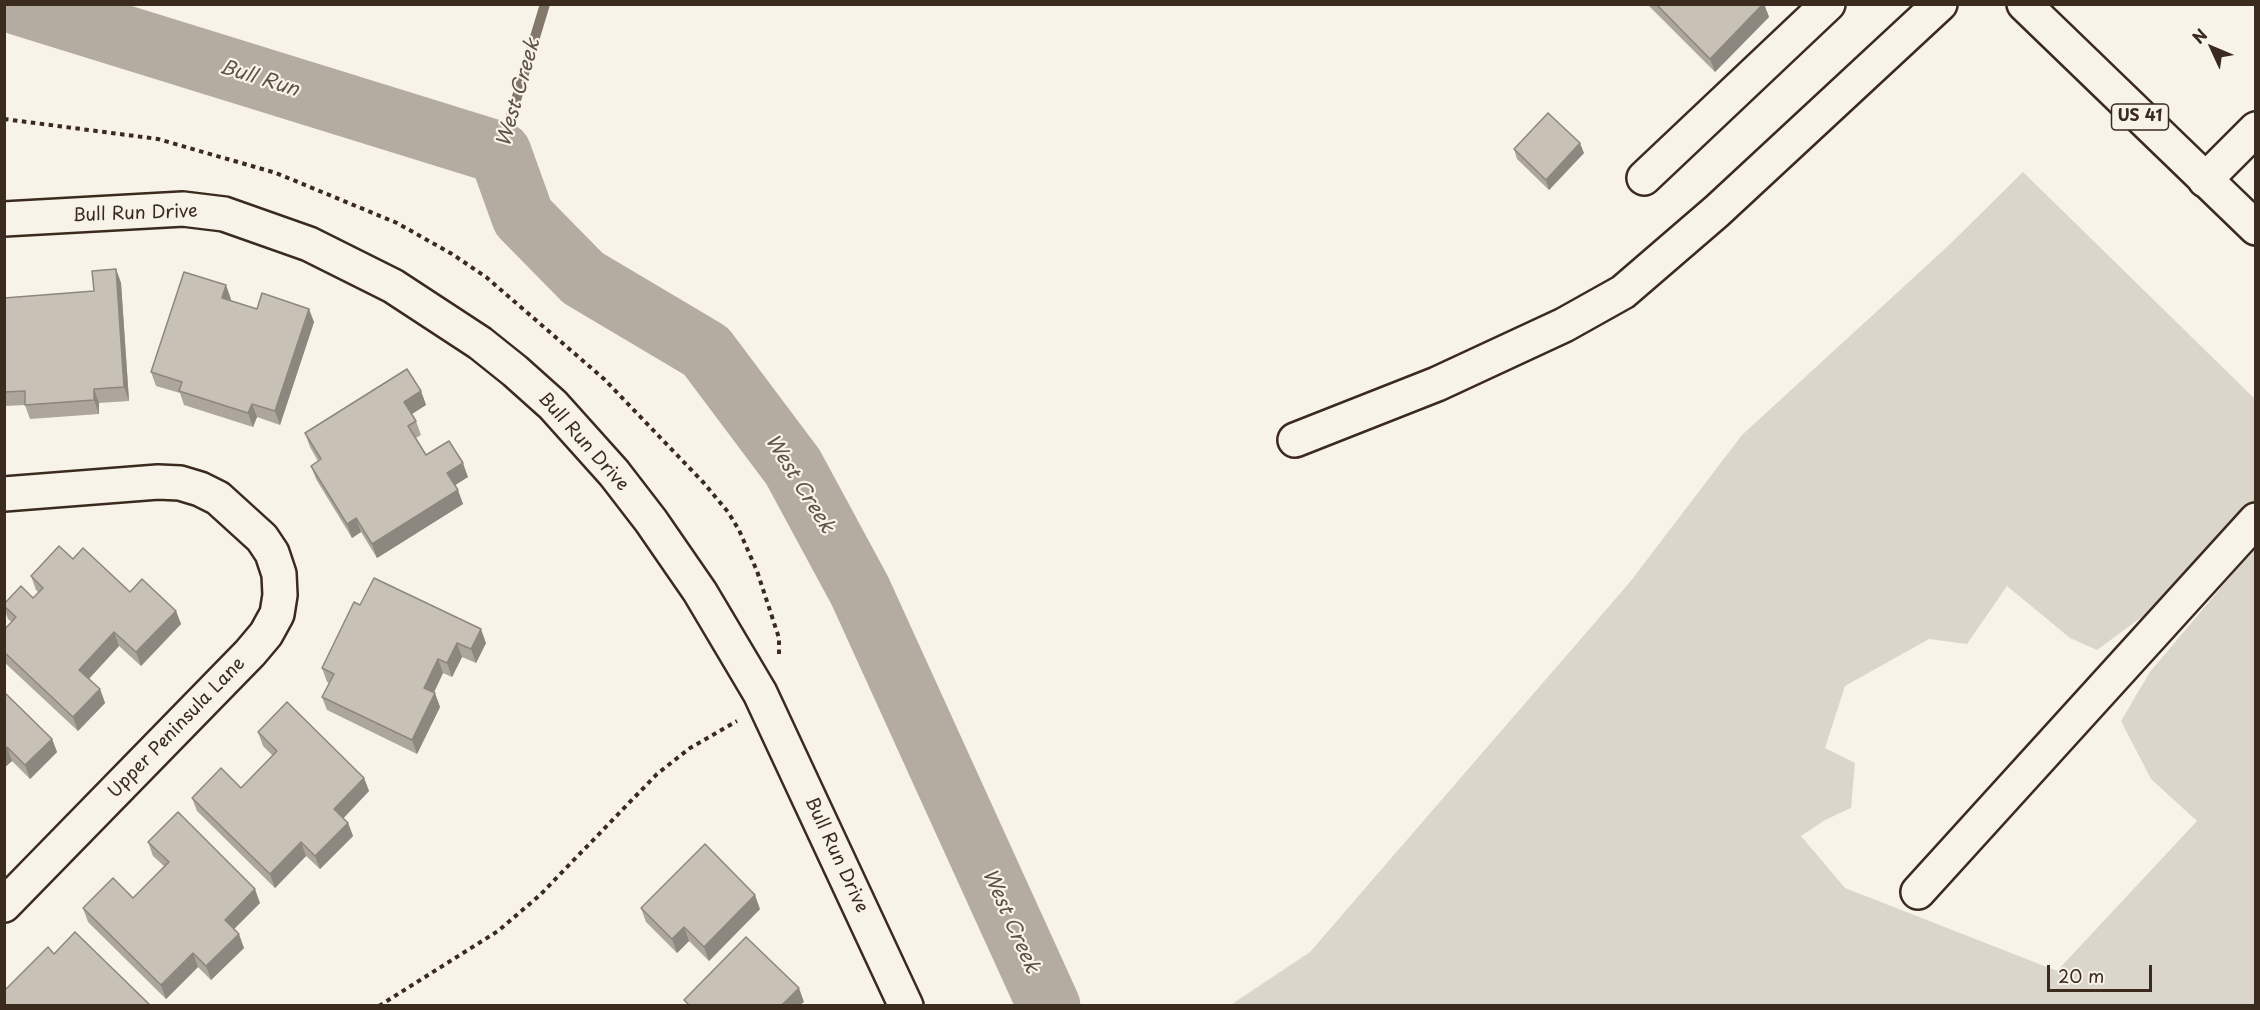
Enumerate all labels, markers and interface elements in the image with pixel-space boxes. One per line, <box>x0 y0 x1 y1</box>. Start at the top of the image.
north arrow <box>2182 18 2242 78</box>
text: N <box>2186 23 2212 48</box>
water label: West Creek <box>492 36 546 150</box>
water label: Bull Run <box>217 56 301 102</box>
road number: US 41 <box>2112 104 2168 130</box>
street label: Bull Run Drive <box>72 201 198 227</box>
street label: Bull Run Drive <box>533 388 633 496</box>
water label: West Creek <box>759 430 839 538</box>
street label: Upper Peninsula Lane <box>104 653 250 803</box>
street label: Bull Run Drive <box>800 794 872 916</box>
water label: West Creek <box>976 865 1044 977</box>
scale bar <box>2050 953 2155 991</box>
text: 20 m <box>2058 962 2104 989</box>

